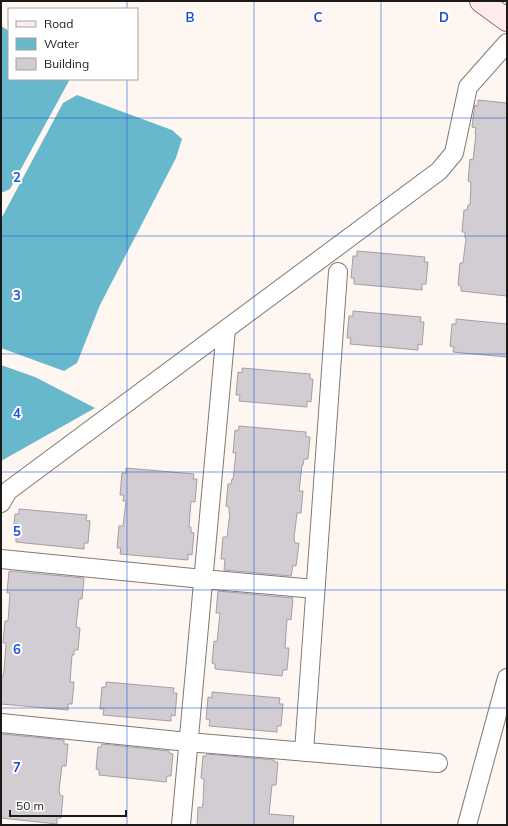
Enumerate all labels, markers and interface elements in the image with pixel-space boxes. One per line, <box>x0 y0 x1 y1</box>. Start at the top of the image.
legend <box>8 8 138 80</box>
text: B <box>186 9 195 25</box>
text: C <box>314 9 323 25</box>
text: D <box>439 9 449 25</box>
text: Road <box>44 16 73 31</box>
text: Water <box>44 36 80 51</box>
text: Building <box>44 56 89 71</box>
text: 2 <box>13 169 21 185</box>
text: 3 <box>13 287 21 303</box>
text: 4 <box>13 405 21 421</box>
text: 5 <box>13 523 21 539</box>
text: 6 <box>13 641 21 657</box>
text: 7 <box>13 759 21 775</box>
scale bar <box>10 792 126 818</box>
text: 50 m <box>16 798 44 813</box>

